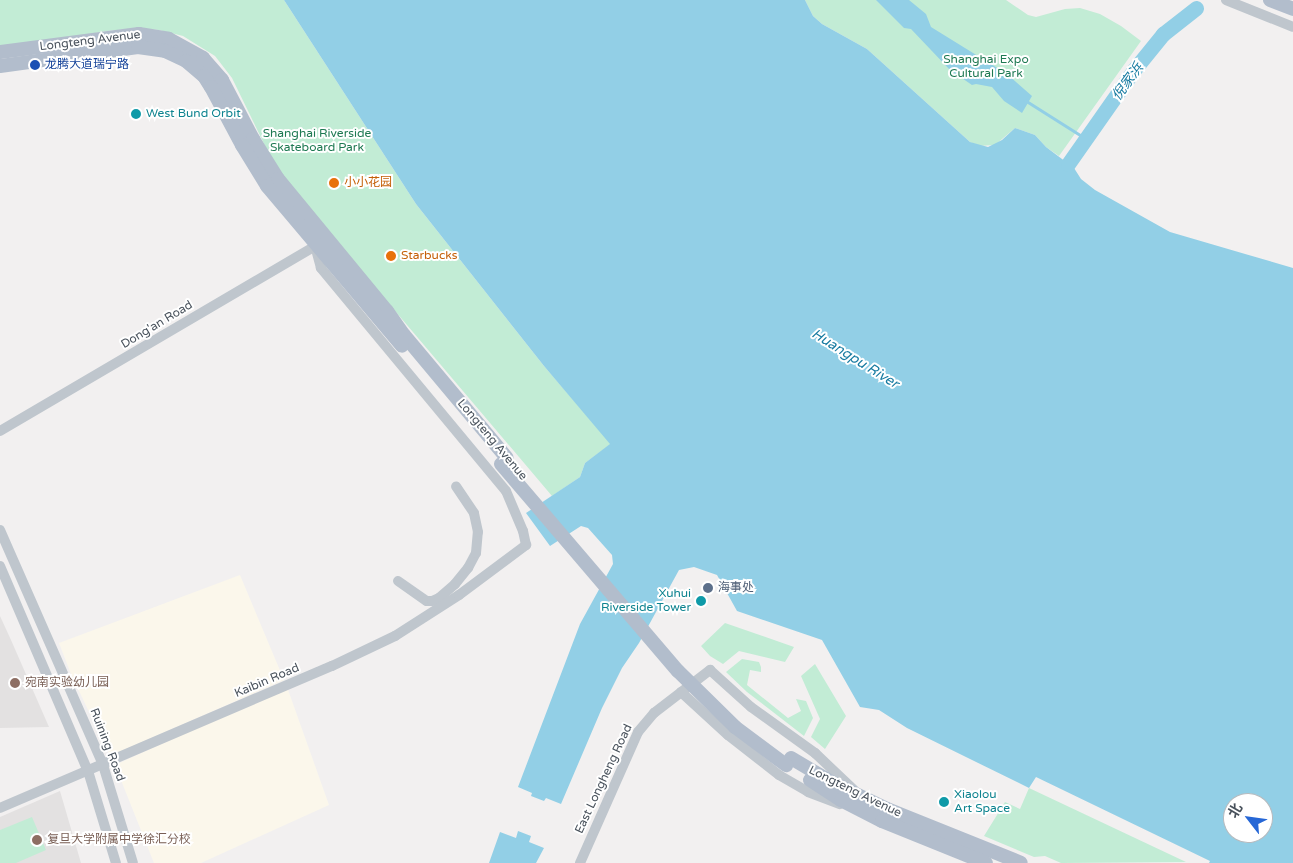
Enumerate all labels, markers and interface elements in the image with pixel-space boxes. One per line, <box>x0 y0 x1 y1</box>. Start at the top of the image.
street label: Longteng Avenue <box>39 28 141 54</box>
park label: Shanghai Expo Cultural Park <box>943 53 1029 81</box>
place label: 龙腾大道瑞宁路 <box>45 58 129 72</box>
marker: 龙腾大道瑞宁路 <box>29 59 41 71</box>
water label: 倪家浜 <box>1109 60 1147 104</box>
place label: West Bund Orbit <box>146 107 241 121</box>
marker: West Bund Orbit <box>130 108 142 120</box>
park label: Shanghai Riverside Skateboard Park <box>263 127 371 155</box>
place label: 小小花园 <box>344 176 392 190</box>
marker: 小小花园 <box>328 177 340 189</box>
place label: Starbucks <box>401 249 458 263</box>
marker: Starbucks <box>385 250 397 262</box>
street label: Dong'an Road <box>119 298 195 352</box>
water label: Huangpu River <box>808 326 902 392</box>
street label: Longteng Avenue <box>454 397 530 483</box>
place label: 海事处 <box>718 581 754 595</box>
marker: 海事处 <box>702 582 714 594</box>
place label: Xuhui Riverside Tower <box>601 587 691 615</box>
marker: Xuhui Riverside Tower <box>695 595 707 607</box>
street label: Kaibin Road <box>232 661 302 701</box>
place label: 宛南实验幼儿园 <box>25 676 109 690</box>
marker: 宛南实验幼儿园 <box>9 677 21 689</box>
street label: Ruining Road <box>86 706 128 784</box>
street label: East Longheng Road <box>572 722 636 836</box>
street label: Longteng Avenue <box>806 763 904 821</box>
place label: Xiaolou Art Space <box>954 788 1010 816</box>
north arrow <box>1223 793 1273 843</box>
marker: Xiaolou Art Space <box>938 796 950 808</box>
text: 北 <box>1225 800 1246 821</box>
place label: 复旦大学附属中学徐汇分校 <box>47 833 191 847</box>
marker: 复旦大学附属中学徐汇分校 <box>31 834 43 846</box>

